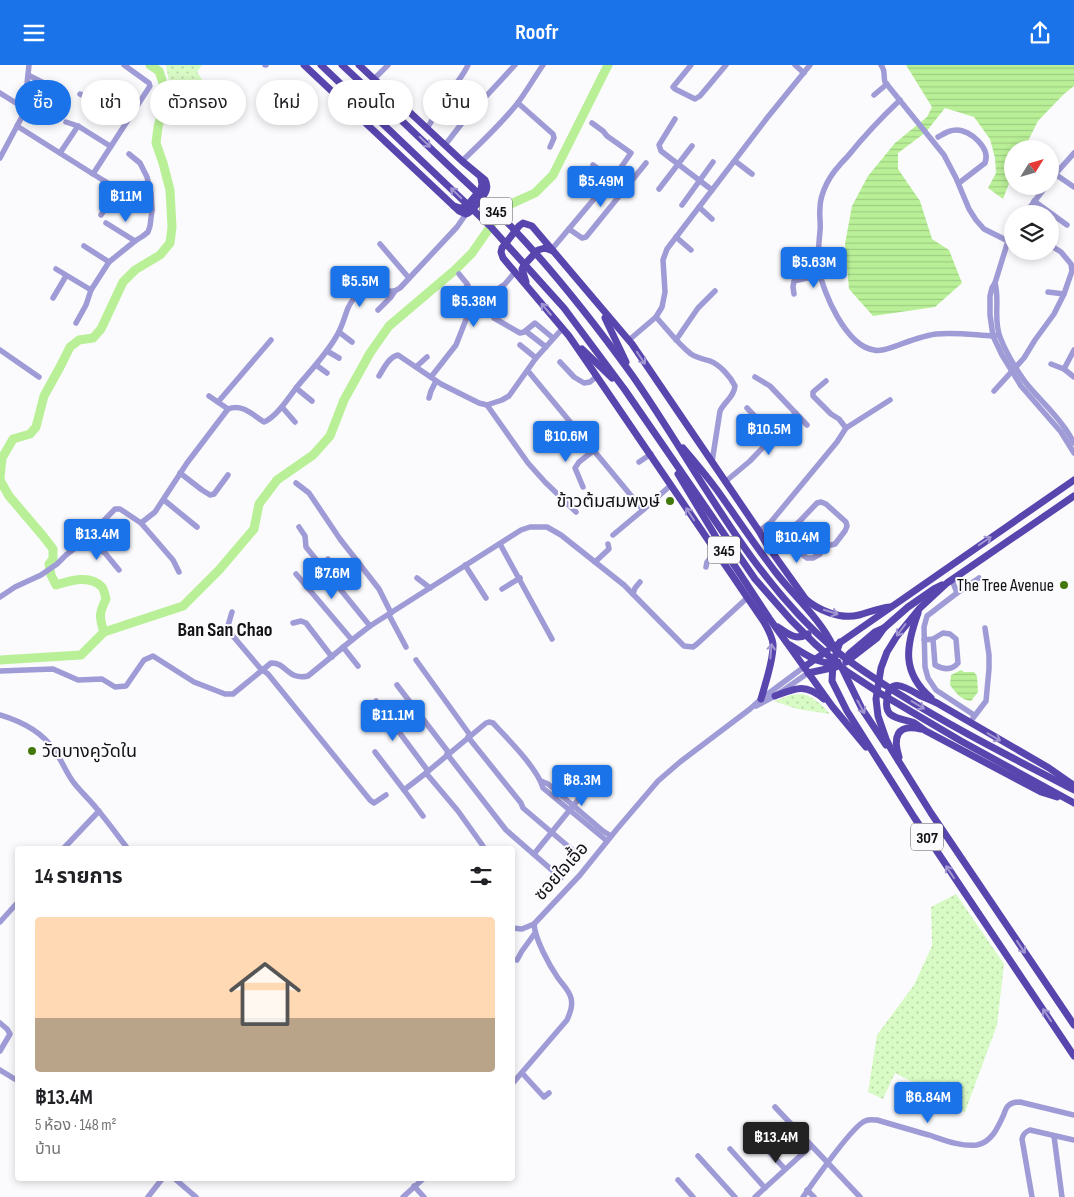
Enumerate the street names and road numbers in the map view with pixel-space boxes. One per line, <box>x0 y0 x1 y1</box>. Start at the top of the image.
road number: 345 <box>480 197 512 225</box>
road number: 345 <box>708 537 740 563</box>
road number: 307 <box>911 824 943 851</box>
street label: ซอยใจเอื้อ <box>528 836 593 905</box>

